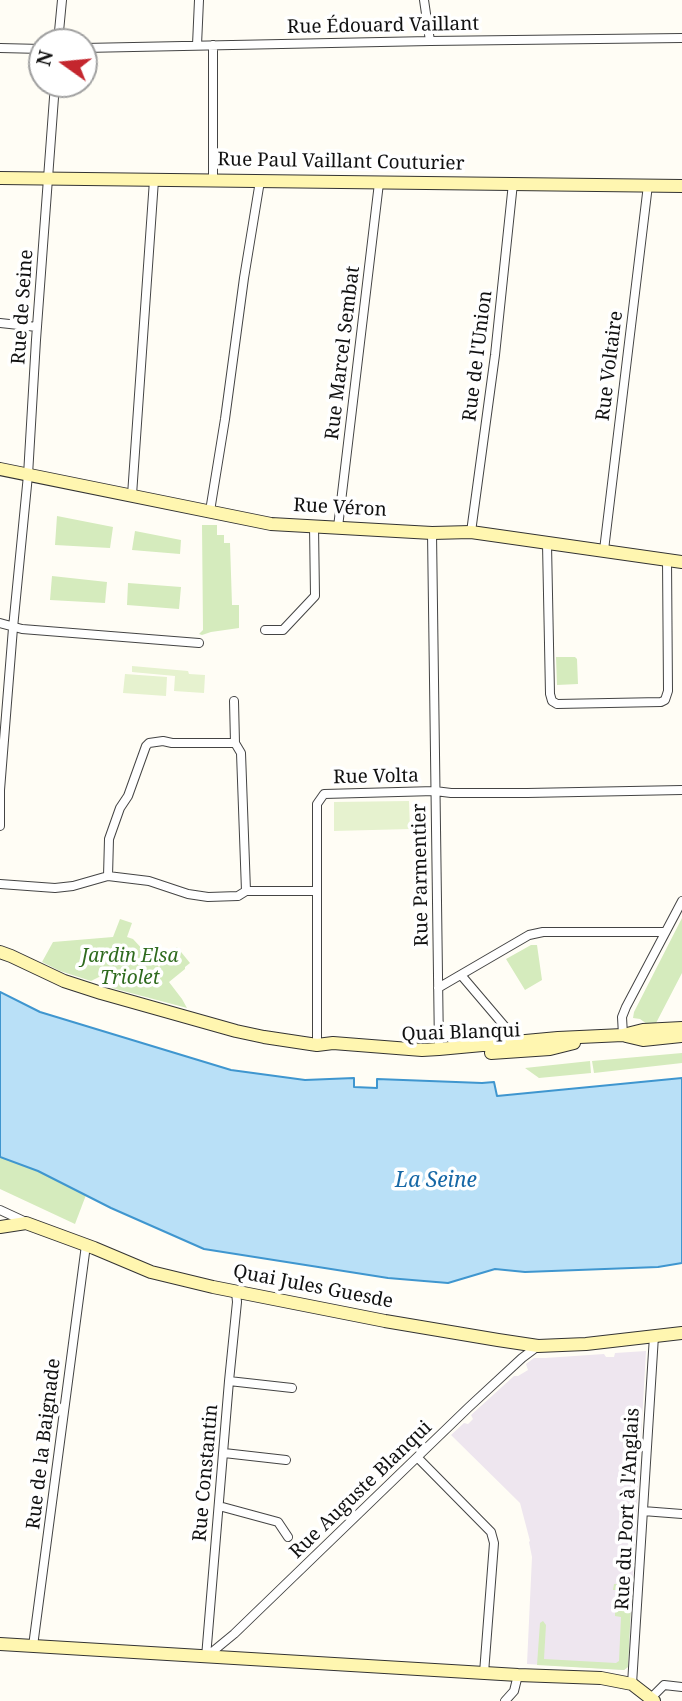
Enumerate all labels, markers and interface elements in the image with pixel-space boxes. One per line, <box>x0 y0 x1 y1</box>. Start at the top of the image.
street label: Rue Édouard Vaillant <box>287 13 479 39</box>
north arrow <box>28 28 98 98</box>
text: N <box>30 47 59 69</box>
street label: Rue Paul Vaillant Couturier <box>217 148 465 176</box>
street label: Rue de Seine <box>8 249 38 365</box>
street label: Rue Marcel Sembat <box>321 265 365 441</box>
street label: Rue de l'Union <box>459 289 497 423</box>
street label: Rue Voltaire <box>592 310 628 422</box>
street label: Rue Véron <box>293 494 387 522</box>
street label: Rue Volta <box>333 765 419 789</box>
street label: Rue Parmentier <box>408 803 434 947</box>
park label: Jardin Elsa Triolet <box>82 946 178 990</box>
street label: Quai Blanqui <box>401 1020 521 1046</box>
water label: La Seine <box>395 1168 477 1194</box>
street label: Quai Jules Guesde <box>231 1260 395 1314</box>
street label: Rue de la Baignade <box>22 1357 66 1531</box>
street label: Rue Constantin <box>189 1403 223 1543</box>
street label: Rue du Port à l'Anglais <box>611 1407 645 1611</box>
street label: Rue Auguste Blanqui <box>285 1416 437 1564</box>

